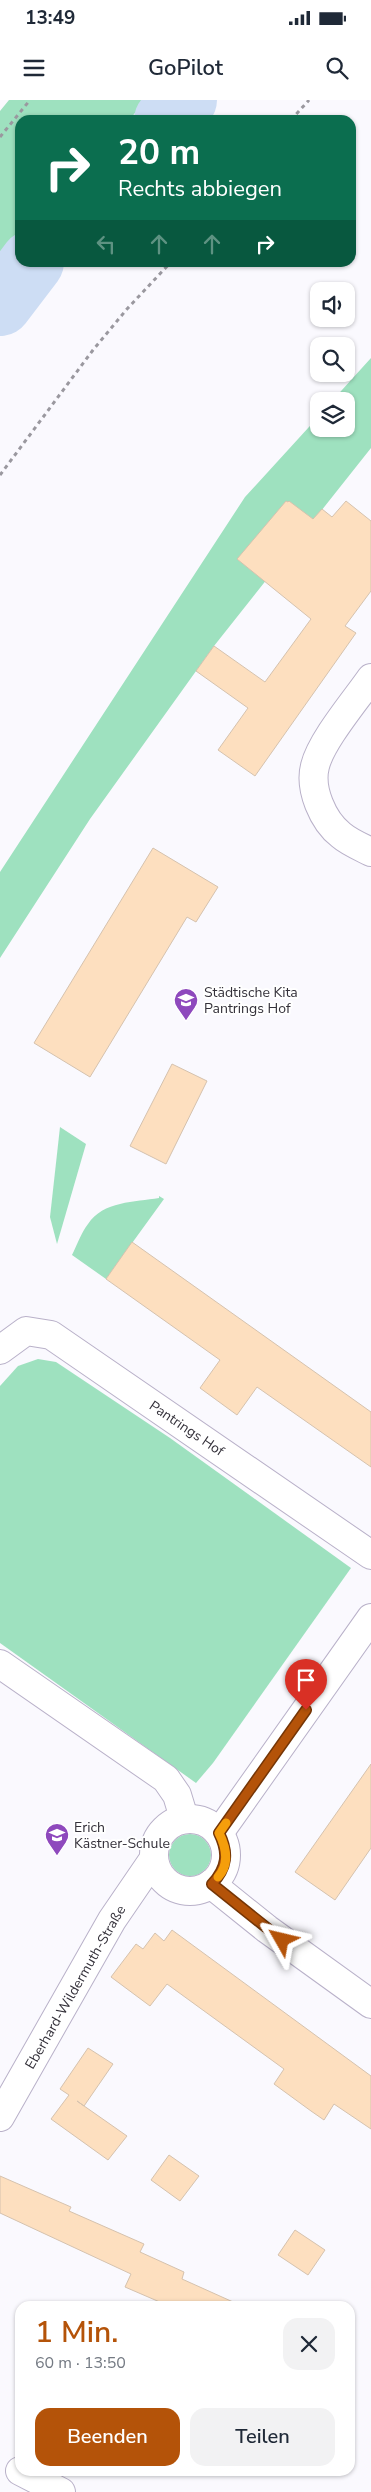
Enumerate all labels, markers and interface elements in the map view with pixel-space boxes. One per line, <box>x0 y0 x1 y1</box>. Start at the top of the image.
text: 13:49 <box>25 5 75 31</box>
text: GoPilot <box>148 53 223 83</box>
icon: menu <box>20 54 48 82</box>
icon: search <box>323 54 351 82</box>
text: 20 m <box>118 129 200 176</box>
icon: right <box>35 135 100 200</box>
text: Rechts abbiegen <box>118 174 282 204</box>
icon: left <box>92 230 120 258</box>
icon: ahead <box>145 230 173 258</box>
icon: ahead <box>198 230 226 258</box>
icon: right <box>251 230 279 258</box>
map controls <box>310 282 355 437</box>
button: sound <box>310 282 355 327</box>
button: search <box>310 337 355 382</box>
button: layers <box>310 392 355 437</box>
place label: Städtische Kita Pantrings Hof <box>204 983 298 1018</box>
school or university icon: Städtische Kita Pantrings Hof <box>173 987 199 1021</box>
street label: Pantrings Hof <box>146 1396 228 1461</box>
pin <box>285 1659 327 1710</box>
icon: arrive <box>292 1666 320 1694</box>
place label: Erich Kästner-Schule <box>74 1818 170 1853</box>
school or university icon: Erich Kästner-Schule <box>44 1822 70 1856</box>
street label: Eberhard-Wildermuth-Straße <box>21 1902 130 2073</box>
position arrow <box>255 1913 307 1965</box>
text: 1 Min. <box>35 2312 118 2353</box>
button: close <box>283 2318 335 2370</box>
text: 60 m · 13:50 <box>35 2352 126 2374</box>
button: Beenden <box>35 2408 180 2466</box>
button: Teilen <box>190 2408 335 2466</box>

